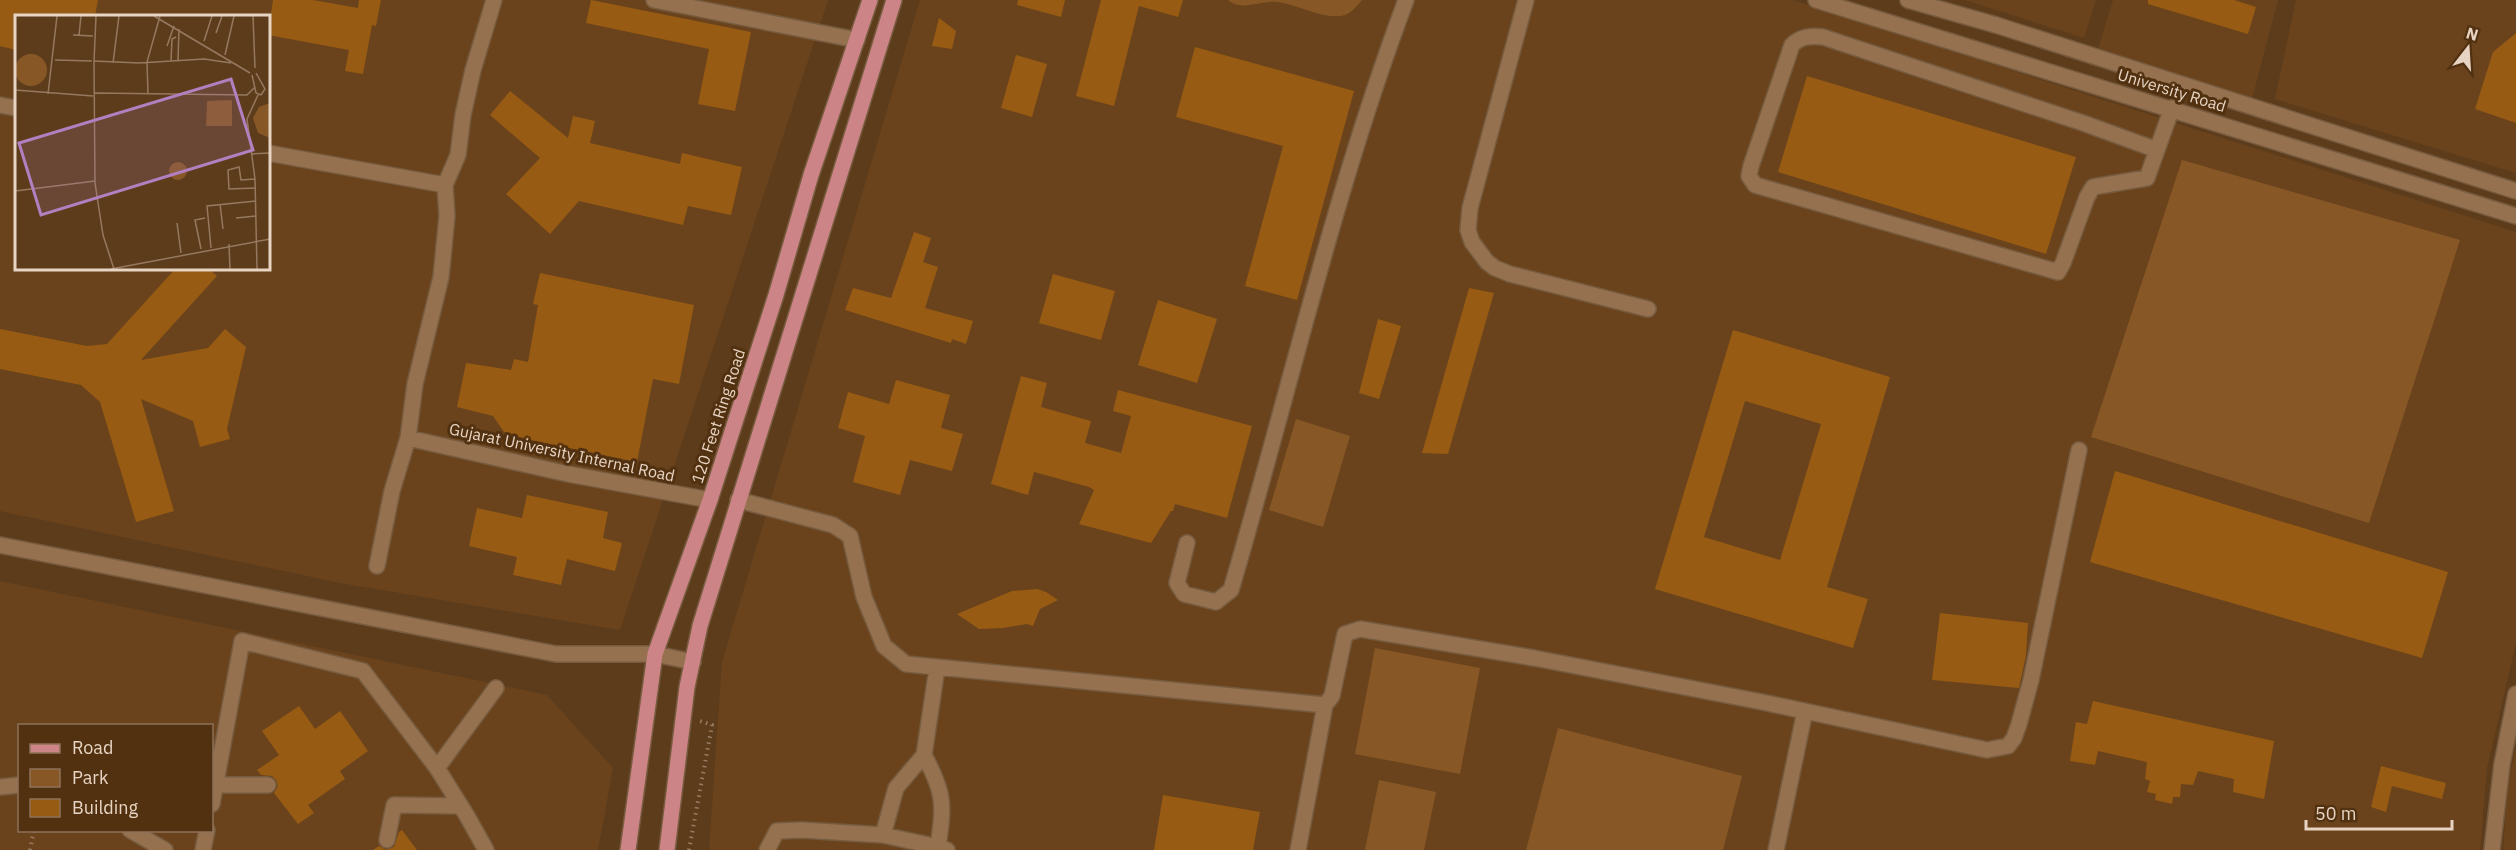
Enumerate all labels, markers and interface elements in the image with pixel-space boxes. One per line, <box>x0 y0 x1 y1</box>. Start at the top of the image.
inset map <box>15 15 270 270</box>
north arrow <box>2438 18 2498 78</box>
text: N <box>2464 22 2481 45</box>
street label: University Road <box>2115 64 2229 116</box>
street label: 120 Feet Ring Road <box>687 346 749 486</box>
street label: Gujarat University Internal Road <box>447 418 677 486</box>
legend <box>18 724 213 832</box>
text: Road <box>72 736 113 759</box>
text: Park <box>72 766 109 789</box>
scale bar <box>2306 793 2452 831</box>
text: Building <box>72 796 139 819</box>
text: 50 m <box>2315 802 2357 825</box>

